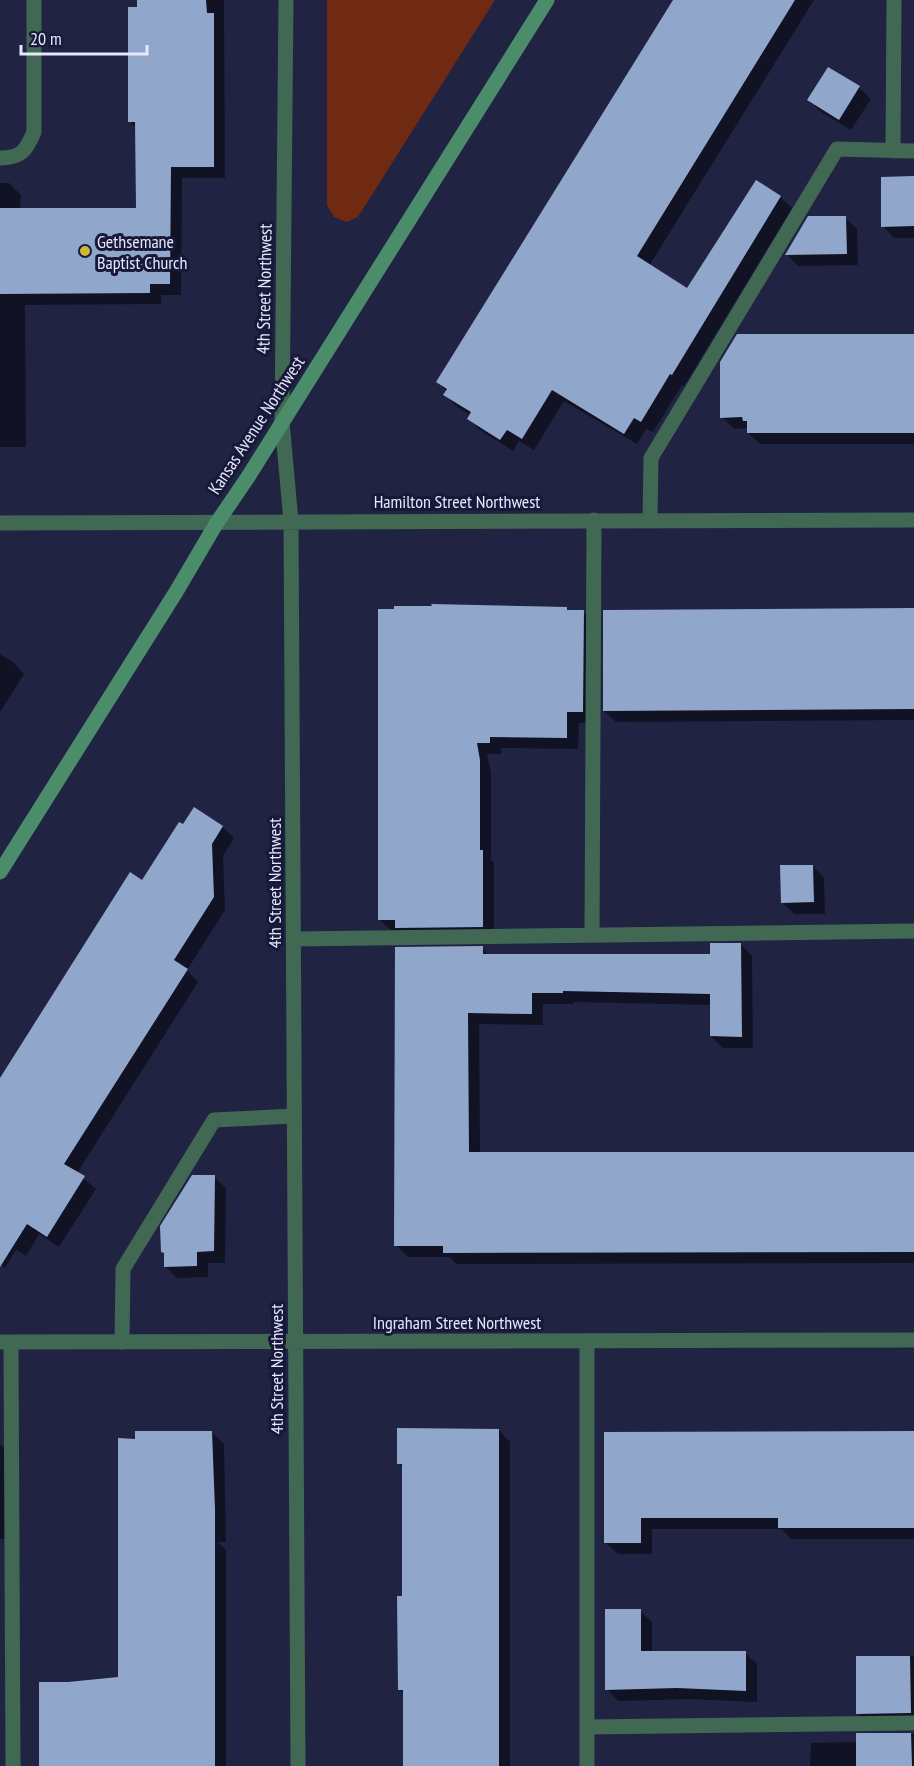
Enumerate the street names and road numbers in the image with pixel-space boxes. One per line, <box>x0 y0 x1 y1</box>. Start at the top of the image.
street label: 4th Street Northwest <box>251 224 277 354</box>
street label: Kansas Avenue Northwest <box>203 352 309 498</box>
street label: Hamilton Street Northwest <box>374 490 540 513</box>
street label: 4th Street Northwest <box>263 818 286 948</box>
street label: 4th Street Northwest <box>265 1304 288 1434</box>
street label: Ingraham Street Northwest <box>373 1311 541 1334</box>

